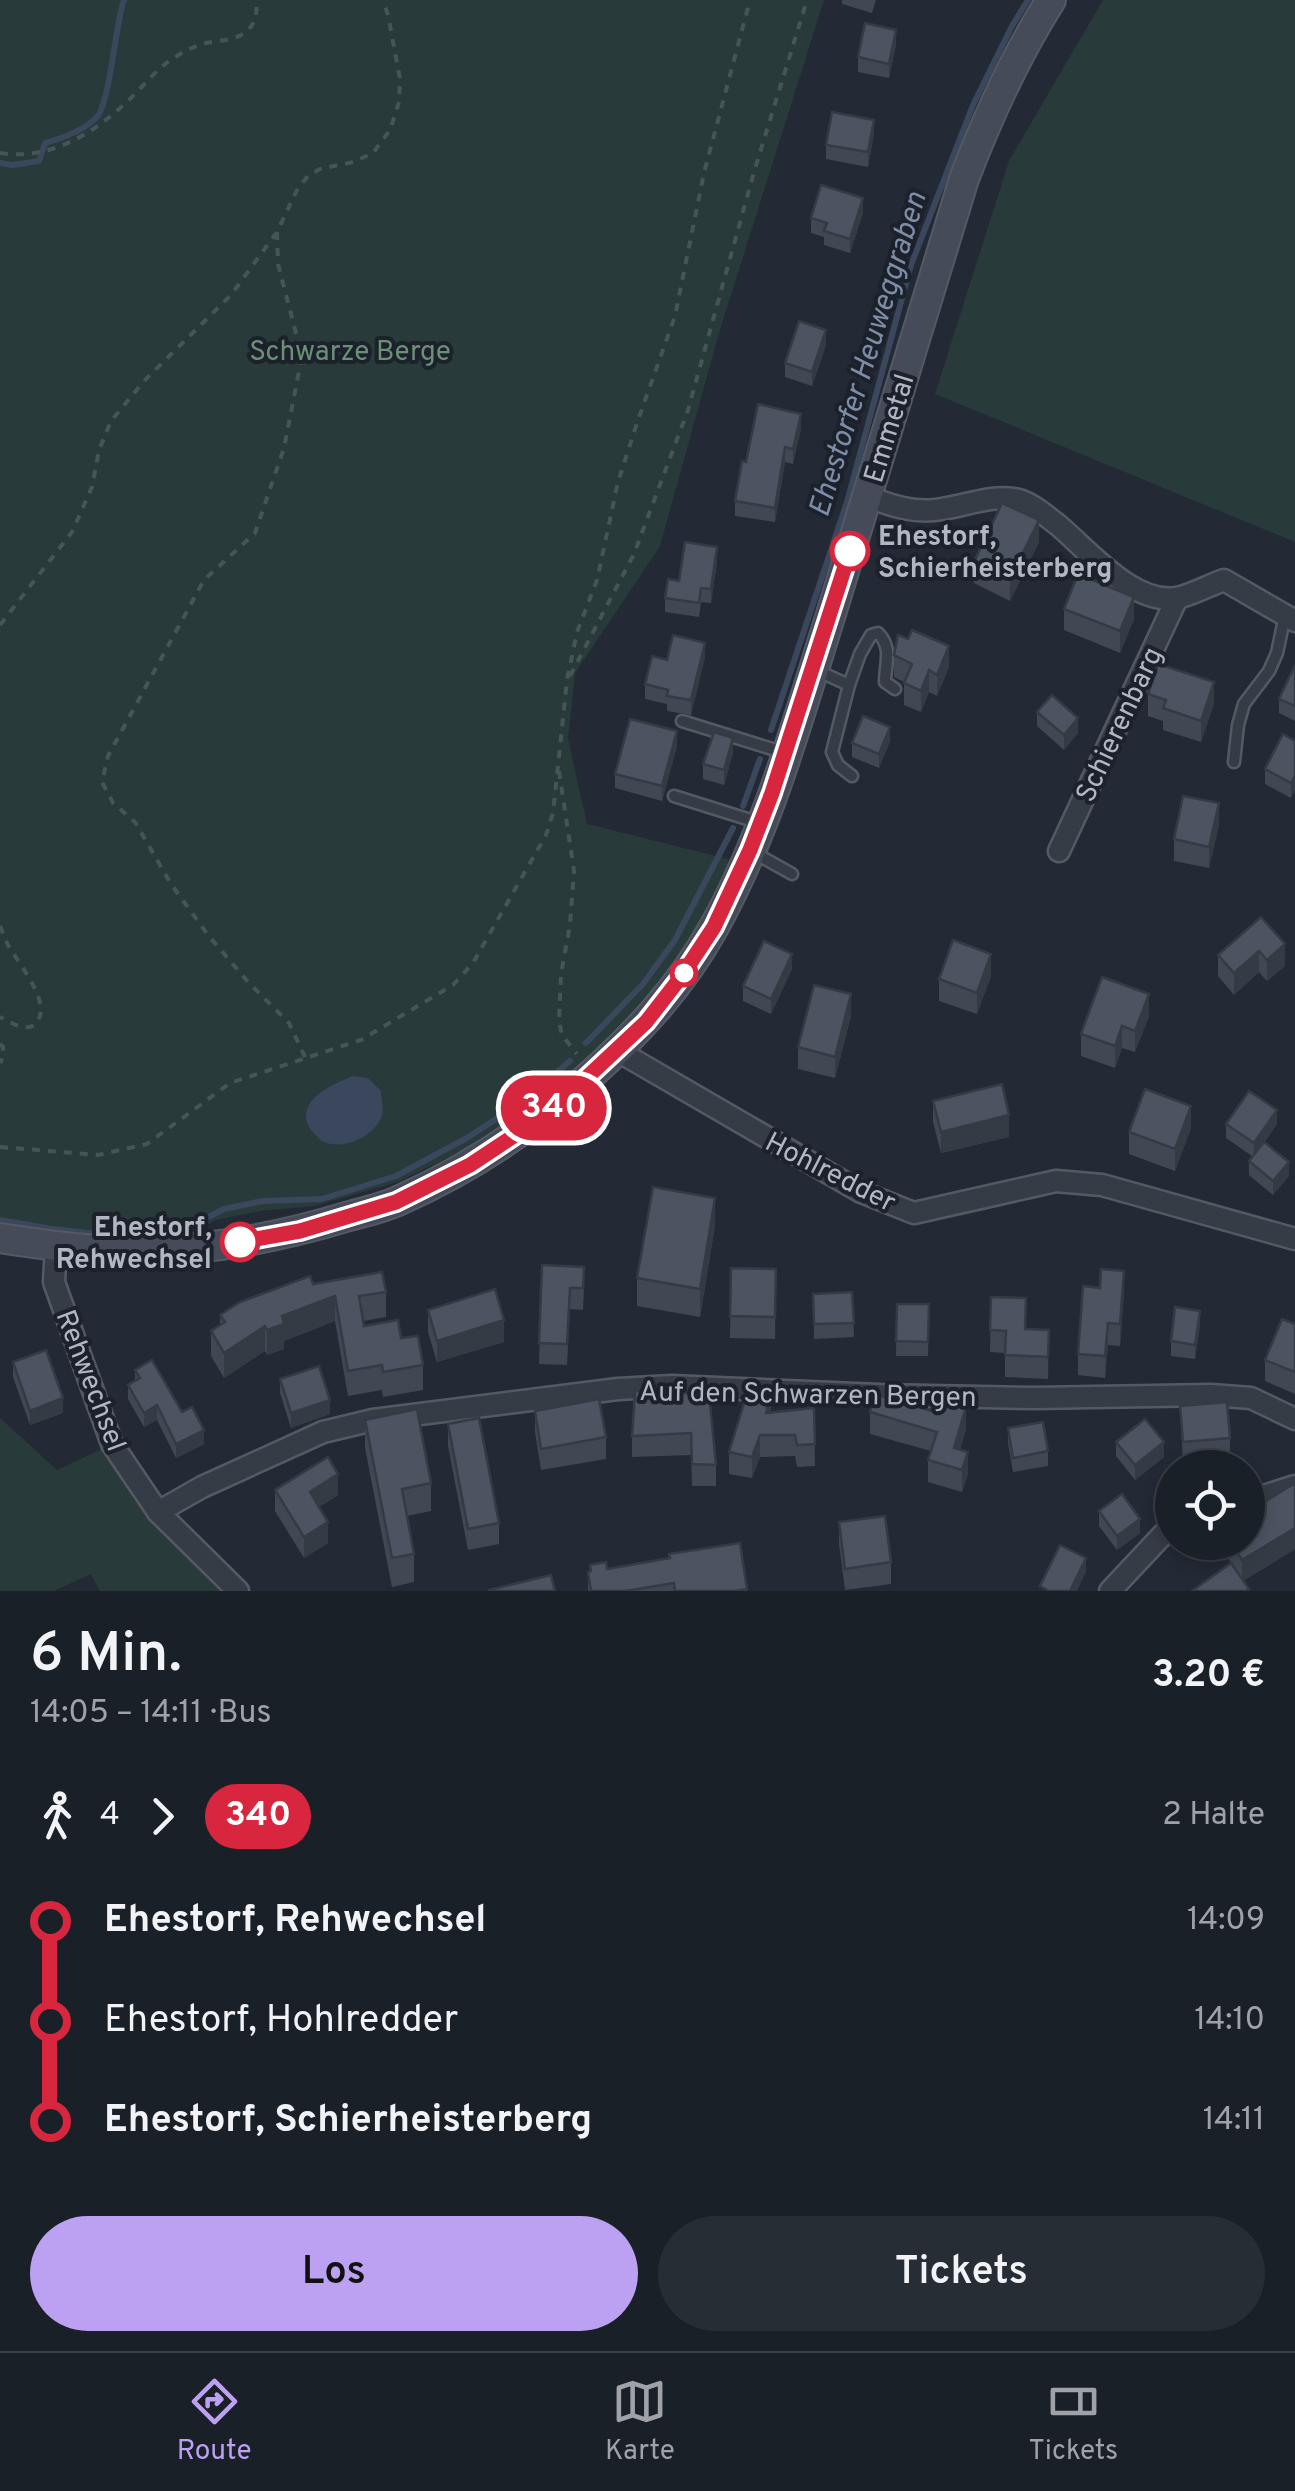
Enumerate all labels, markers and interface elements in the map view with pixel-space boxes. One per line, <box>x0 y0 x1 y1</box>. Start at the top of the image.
water label: Ehestorfer Heuweggraben <box>802 188 936 522</box>
park label: Schwarze Berge <box>249 335 451 371</box>
street label: Emmetal <box>857 370 924 488</box>
place label: Ehestorf, Schierheisterberg <box>878 520 1112 588</box>
marker: Ehestorf, Schierheisterberg <box>831 532 869 570</box>
street label: Schierenbarg <box>1069 642 1172 809</box>
unlabelled marker <box>671 960 697 986</box>
line badge: 340 <box>496 1076 612 1140</box>
text: 340 <box>521 1086 587 1130</box>
street label: Hohlredder <box>758 1125 901 1222</box>
place label: Ehestorf, Rehwechsel <box>56 1211 212 1279</box>
marker: Ehestorf, Rehwechsel <box>221 1223 259 1261</box>
street label: Rehwechsel <box>46 1305 133 1457</box>
street label: Auf den Schwarzen Bergen <box>639 1375 977 1417</box>
map controls <box>1155 1450 1265 1560</box>
button: locate <box>1155 1450 1265 1560</box>
text: 6 Min. <box>30 1621 182 1691</box>
text: 3.20 € <box>1152 1652 1265 1701</box>
text: 14:05 – 14:11 · Bus <box>30 1694 271 1734</box>
icon: walk <box>30 1789 85 1844</box>
icon: forward <box>135 1789 190 1844</box>
text: 340 <box>225 1794 291 1838</box>
text: 4 <box>100 1796 120 1836</box>
text: 2 Halte <box>1162 1796 1265 1836</box>
text: Ehestorf, Rehwechsel <box>104 1897 486 1946</box>
text: 14:09 <box>1187 1901 1265 1941</box>
text: Ehestorf, Hohlredder <box>104 1997 458 2046</box>
text: 14:10 <box>1194 2001 1265 2041</box>
text: Ehestorf, Schierheisterberg <box>104 2097 592 2146</box>
text: 14:11 <box>1203 2101 1265 2141</box>
button: Los <box>30 2216 638 2331</box>
button: Tickets <box>658 2216 1265 2331</box>
tab: Route <box>177 2374 251 2470</box>
tab: Karte <box>605 2374 675 2470</box>
tab: Tickets <box>1028 2374 1118 2470</box>

